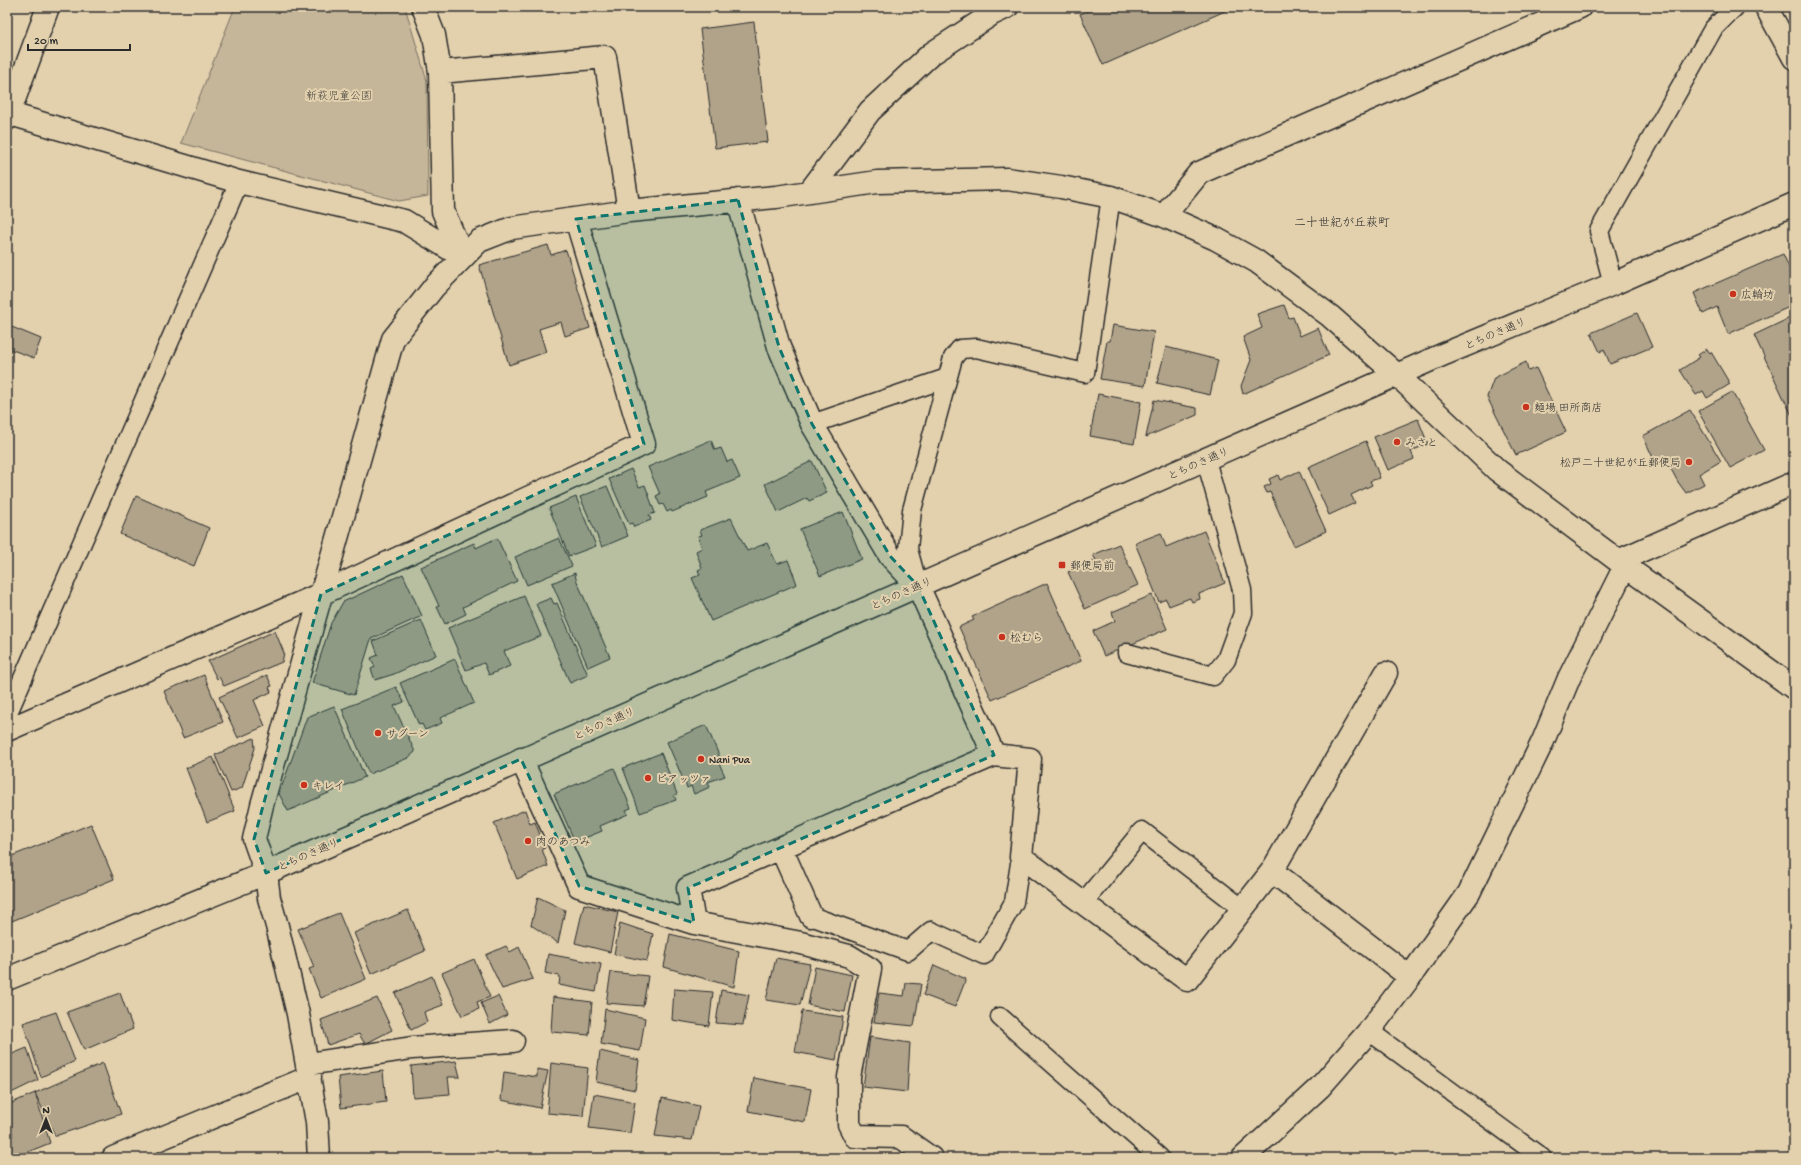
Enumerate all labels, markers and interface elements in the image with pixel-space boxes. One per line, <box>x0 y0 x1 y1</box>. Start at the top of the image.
scale bar <box>28 26 130 52</box>
text: 20 m <box>34 35 59 49</box>
park label: 新萩児童公園 <box>306 90 372 103</box>
district label: 二十世紀が丘萩町 <box>1294 216 1390 231</box>
marker: 広輪坊 <box>1728 289 1738 299</box>
place label: 広輪坊 <box>1741 289 1774 302</box>
street label: とちのき通り <box>1463 316 1529 353</box>
marker: 麺場 田所商店 <box>1521 402 1531 412</box>
place label: 麺場 田所商店 <box>1534 402 1603 415</box>
marker: みさと <box>1392 437 1402 447</box>
place label: みさと <box>1405 438 1438 450</box>
street label: とちのき通り <box>1166 445 1231 484</box>
place label: 松戸二十世紀が丘郵便局 <box>1560 457 1681 470</box>
marker: 松戸二十世紀が丘郵便局 <box>1684 457 1694 467</box>
marker: 郵便局前 <box>1057 560 1067 570</box>
place label: 郵便局前 <box>1070 560 1114 573</box>
street label: とちのき通り <box>869 575 934 614</box>
marker: 松むら <box>997 632 1007 642</box>
place label: 松むら <box>1010 632 1043 645</box>
street label: とちのき通り <box>572 705 637 744</box>
marker: サグーン <box>373 728 383 738</box>
place label: サグーン <box>386 728 429 741</box>
marker: Nani Pua <box>696 754 706 764</box>
place label: Nani Pua <box>709 755 751 767</box>
marker: ピアッツァ <box>643 773 653 783</box>
place label: ピアッツァ <box>656 774 711 786</box>
marker: キレイ <box>299 780 309 790</box>
place label: キレイ <box>312 781 345 793</box>
street label: とちのき通り <box>276 836 341 875</box>
marker: 肉のあつみ <box>523 836 533 846</box>
place label: 肉のあつみ <box>536 836 591 849</box>
north arrow <box>26 1099 66 1139</box>
text: N <box>42 1105 50 1117</box>

